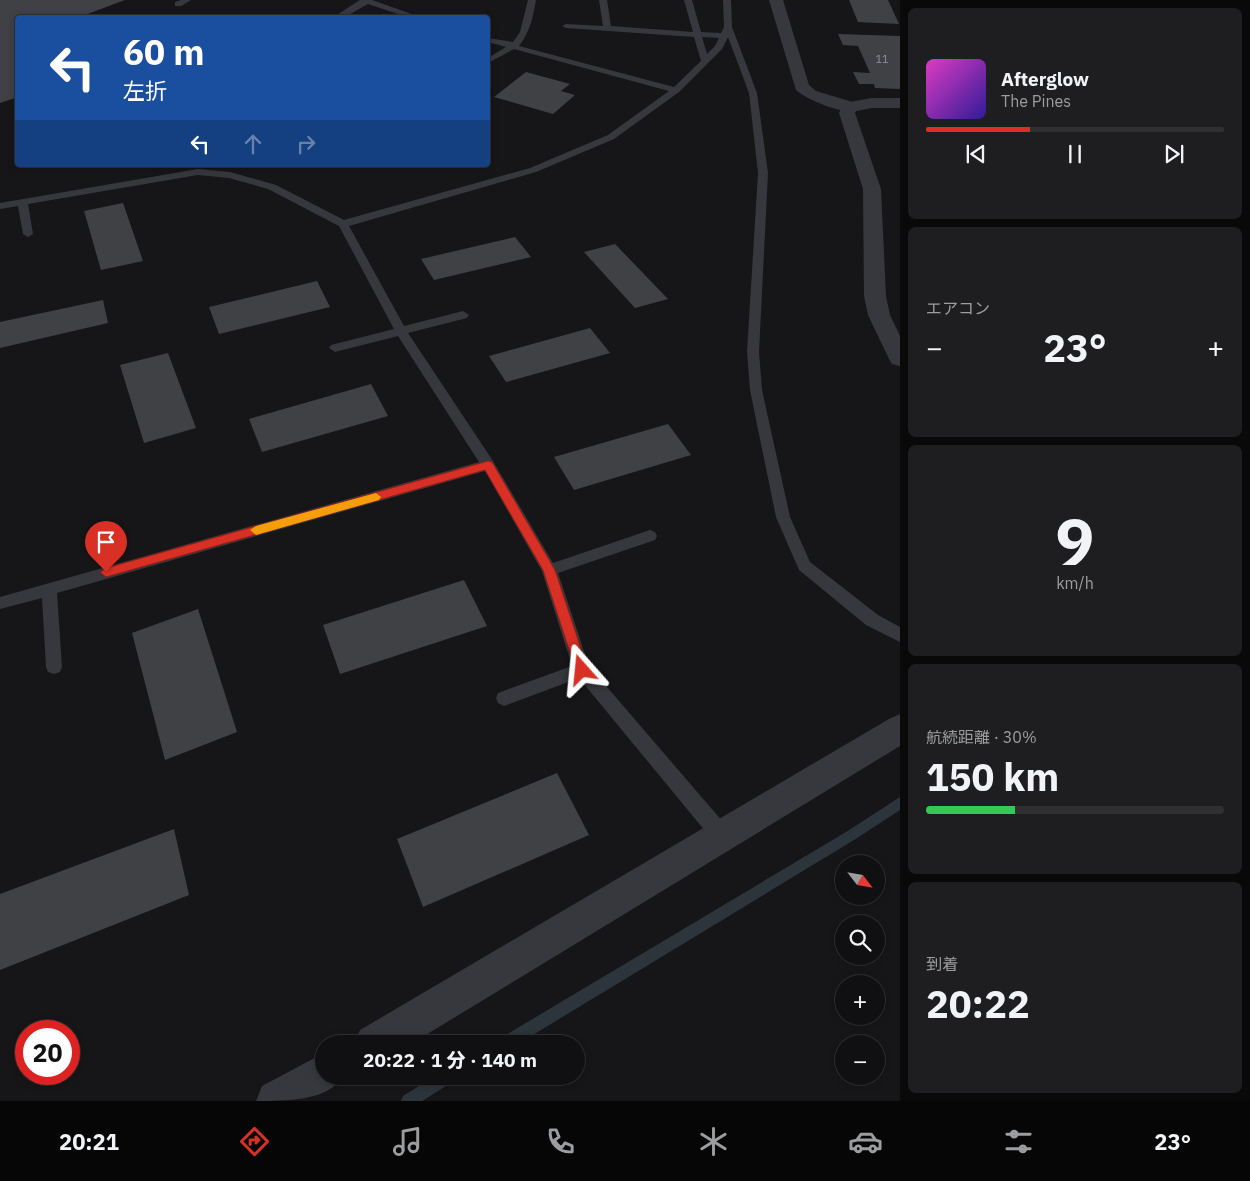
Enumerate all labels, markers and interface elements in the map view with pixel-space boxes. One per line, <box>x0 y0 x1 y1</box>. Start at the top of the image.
text: 60 m <box>123 29 205 75</box>
icon: left <box>40 35 105 100</box>
house number: 11 <box>875 52 889 66</box>
text: Afterglow <box>1001 67 1089 91</box>
text: 左折 <box>123 76 167 105</box>
text: The Pines <box>1001 91 1071 111</box>
icon: left <box>186 130 214 158</box>
icon: ahead <box>239 130 267 158</box>
icon: right <box>292 130 320 158</box>
icon: previous <box>962 140 990 168</box>
icon: pause <box>1061 140 1089 168</box>
icon: next <box>1160 140 1188 168</box>
text: エアコン <box>926 298 990 318</box>
text: 23° <box>1043 323 1107 372</box>
text: − <box>926 329 943 366</box>
text: + <box>1207 329 1224 366</box>
text: 9 <box>1055 498 1095 583</box>
pin <box>85 521 127 572</box>
icon: arrive <box>92 528 120 556</box>
text: km/h <box>1056 573 1094 593</box>
position arrow <box>555 643 607 695</box>
text: 航続距離 · 30% <box>926 727 1037 747</box>
text: 150 km <box>926 752 1059 801</box>
north arrow <box>835 855 885 905</box>
map controls <box>835 855 885 1085</box>
button: search <box>835 915 885 965</box>
text: 到着 <box>926 954 958 974</box>
button: + <box>835 975 885 1025</box>
text: 20:22 <box>926 979 1030 1028</box>
speed limit sign: 20 <box>15 1020 80 1085</box>
button: − <box>835 1035 885 1085</box>
text: 20:22 · 1 分 · 140 m <box>363 1048 537 1072</box>
icon: directions <box>237 1124 272 1159</box>
icon: music <box>390 1124 425 1159</box>
icon: phone <box>543 1124 578 1159</box>
icon: climate <box>696 1124 731 1159</box>
icon: car <box>848 1124 883 1159</box>
icon: filters <box>1001 1124 1036 1159</box>
text: 20:21 <box>59 1127 119 1156</box>
text: 23° <box>1154 1127 1191 1156</box>

